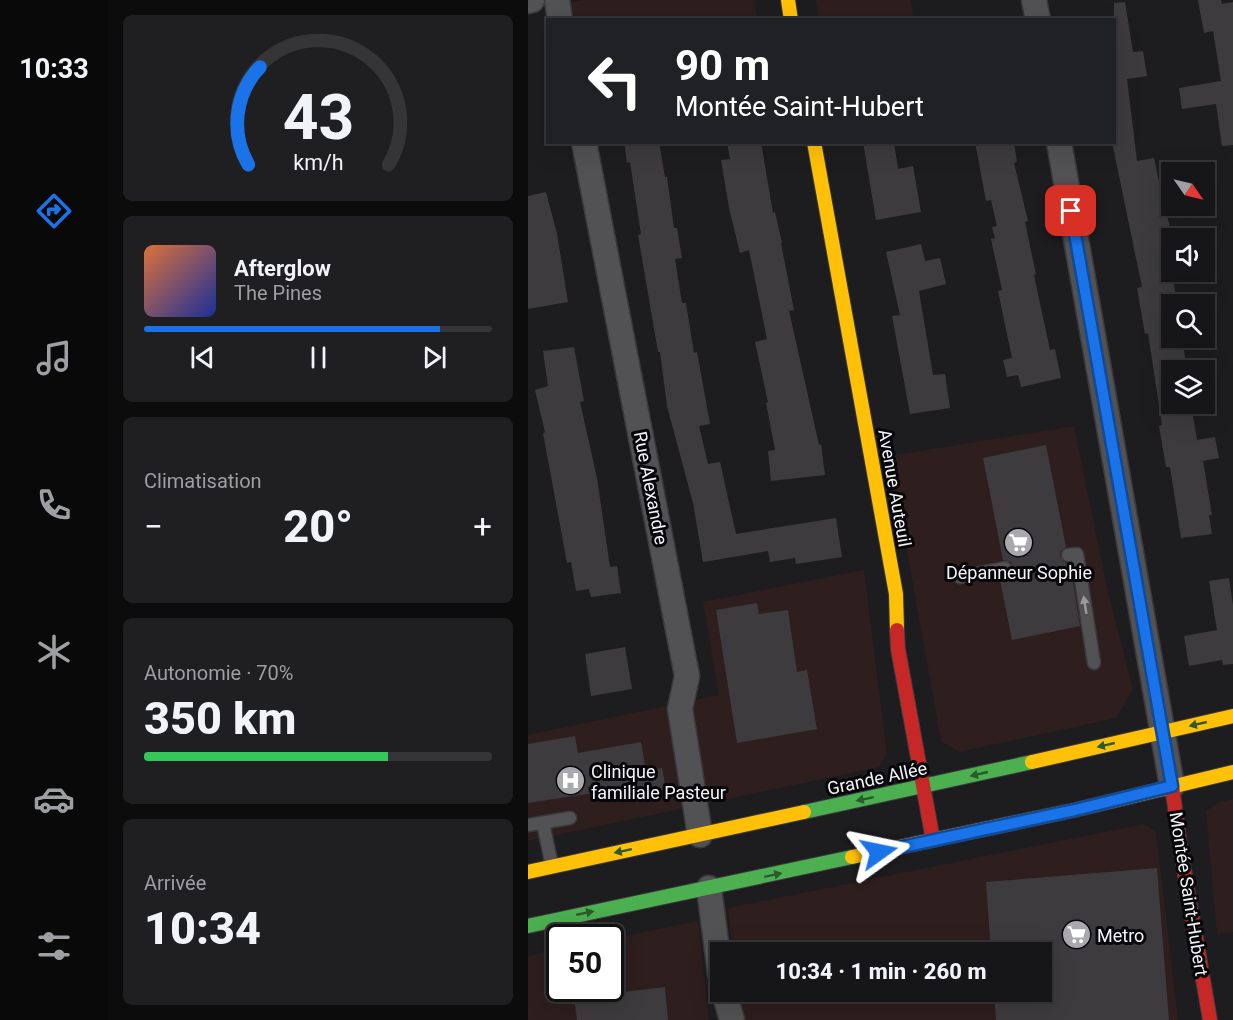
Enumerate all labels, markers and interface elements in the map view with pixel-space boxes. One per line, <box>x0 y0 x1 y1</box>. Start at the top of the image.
text: 90 m <box>675 41 770 90</box>
icon: left <box>576 42 654 120</box>
text: 10:33 <box>19 53 89 85</box>
text: 43 <box>282 81 354 154</box>
text: Montée Saint-Hubert <box>675 91 924 123</box>
text: km/h <box>293 150 343 175</box>
north arrow <box>1161 162 1215 216</box>
map controls <box>1161 162 1215 414</box>
pin <box>1045 185 1096 236</box>
icon: directions <box>33 190 75 232</box>
icon: arrive <box>1054 194 1087 227</box>
button: sound <box>1161 228 1215 282</box>
text: Afterglow <box>234 256 331 281</box>
text: The Pines <box>234 281 322 305</box>
button: search <box>1161 294 1215 348</box>
icon: music <box>33 337 75 379</box>
icon: previous <box>186 341 219 374</box>
icon: pause <box>302 341 335 374</box>
icon: next <box>418 341 451 374</box>
button: layers <box>1161 360 1215 414</box>
street label: Avenue Auteuil <box>874 428 916 548</box>
street label: Rue Alexandre <box>630 430 672 546</box>
text: Climatisation <box>144 469 262 493</box>
icon: phone <box>33 484 75 526</box>
text: 20° <box>283 500 353 553</box>
text: − <box>144 507 163 546</box>
text: + <box>473 507 492 546</box>
supermarket icon: Dépanneur Sophie <box>1003 527 1035 559</box>
place label: Dépanneur Sophie <box>946 562 1092 583</box>
one-way arrow <box>1081 595 1090 614</box>
icon: climate <box>33 631 75 673</box>
text: Autonomie · 70% <box>144 661 293 685</box>
text: 350 km <box>144 692 296 745</box>
one-way arrow <box>1188 720 1207 729</box>
one-way arrow <box>1097 741 1115 751</box>
street label: Grande Allée <box>825 757 929 799</box>
place label: Clinique familiale Pasteur <box>591 761 726 803</box>
hospital icon: Clinique familiale Pasteur <box>554 765 586 797</box>
one-way arrow <box>970 770 989 779</box>
icon: car <box>33 778 75 820</box>
one-way arrow <box>856 795 874 805</box>
street label: Montée Saint-Hubert <box>1166 810 1212 978</box>
position arrow <box>847 820 911 884</box>
one-way arrow <box>613 847 632 856</box>
one-way arrow <box>763 869 782 879</box>
text: Arrivée <box>144 871 206 895</box>
text: 10:34 <box>144 902 261 955</box>
one-way arrow <box>576 908 595 917</box>
supermarket icon: Metro <box>1060 919 1092 951</box>
speed limit sign: 50 <box>546 924 624 1002</box>
icon: filters <box>33 925 75 967</box>
place label: Metro <box>1097 925 1144 946</box>
text: 10:34 · 1 min · 260 m <box>776 959 986 984</box>

